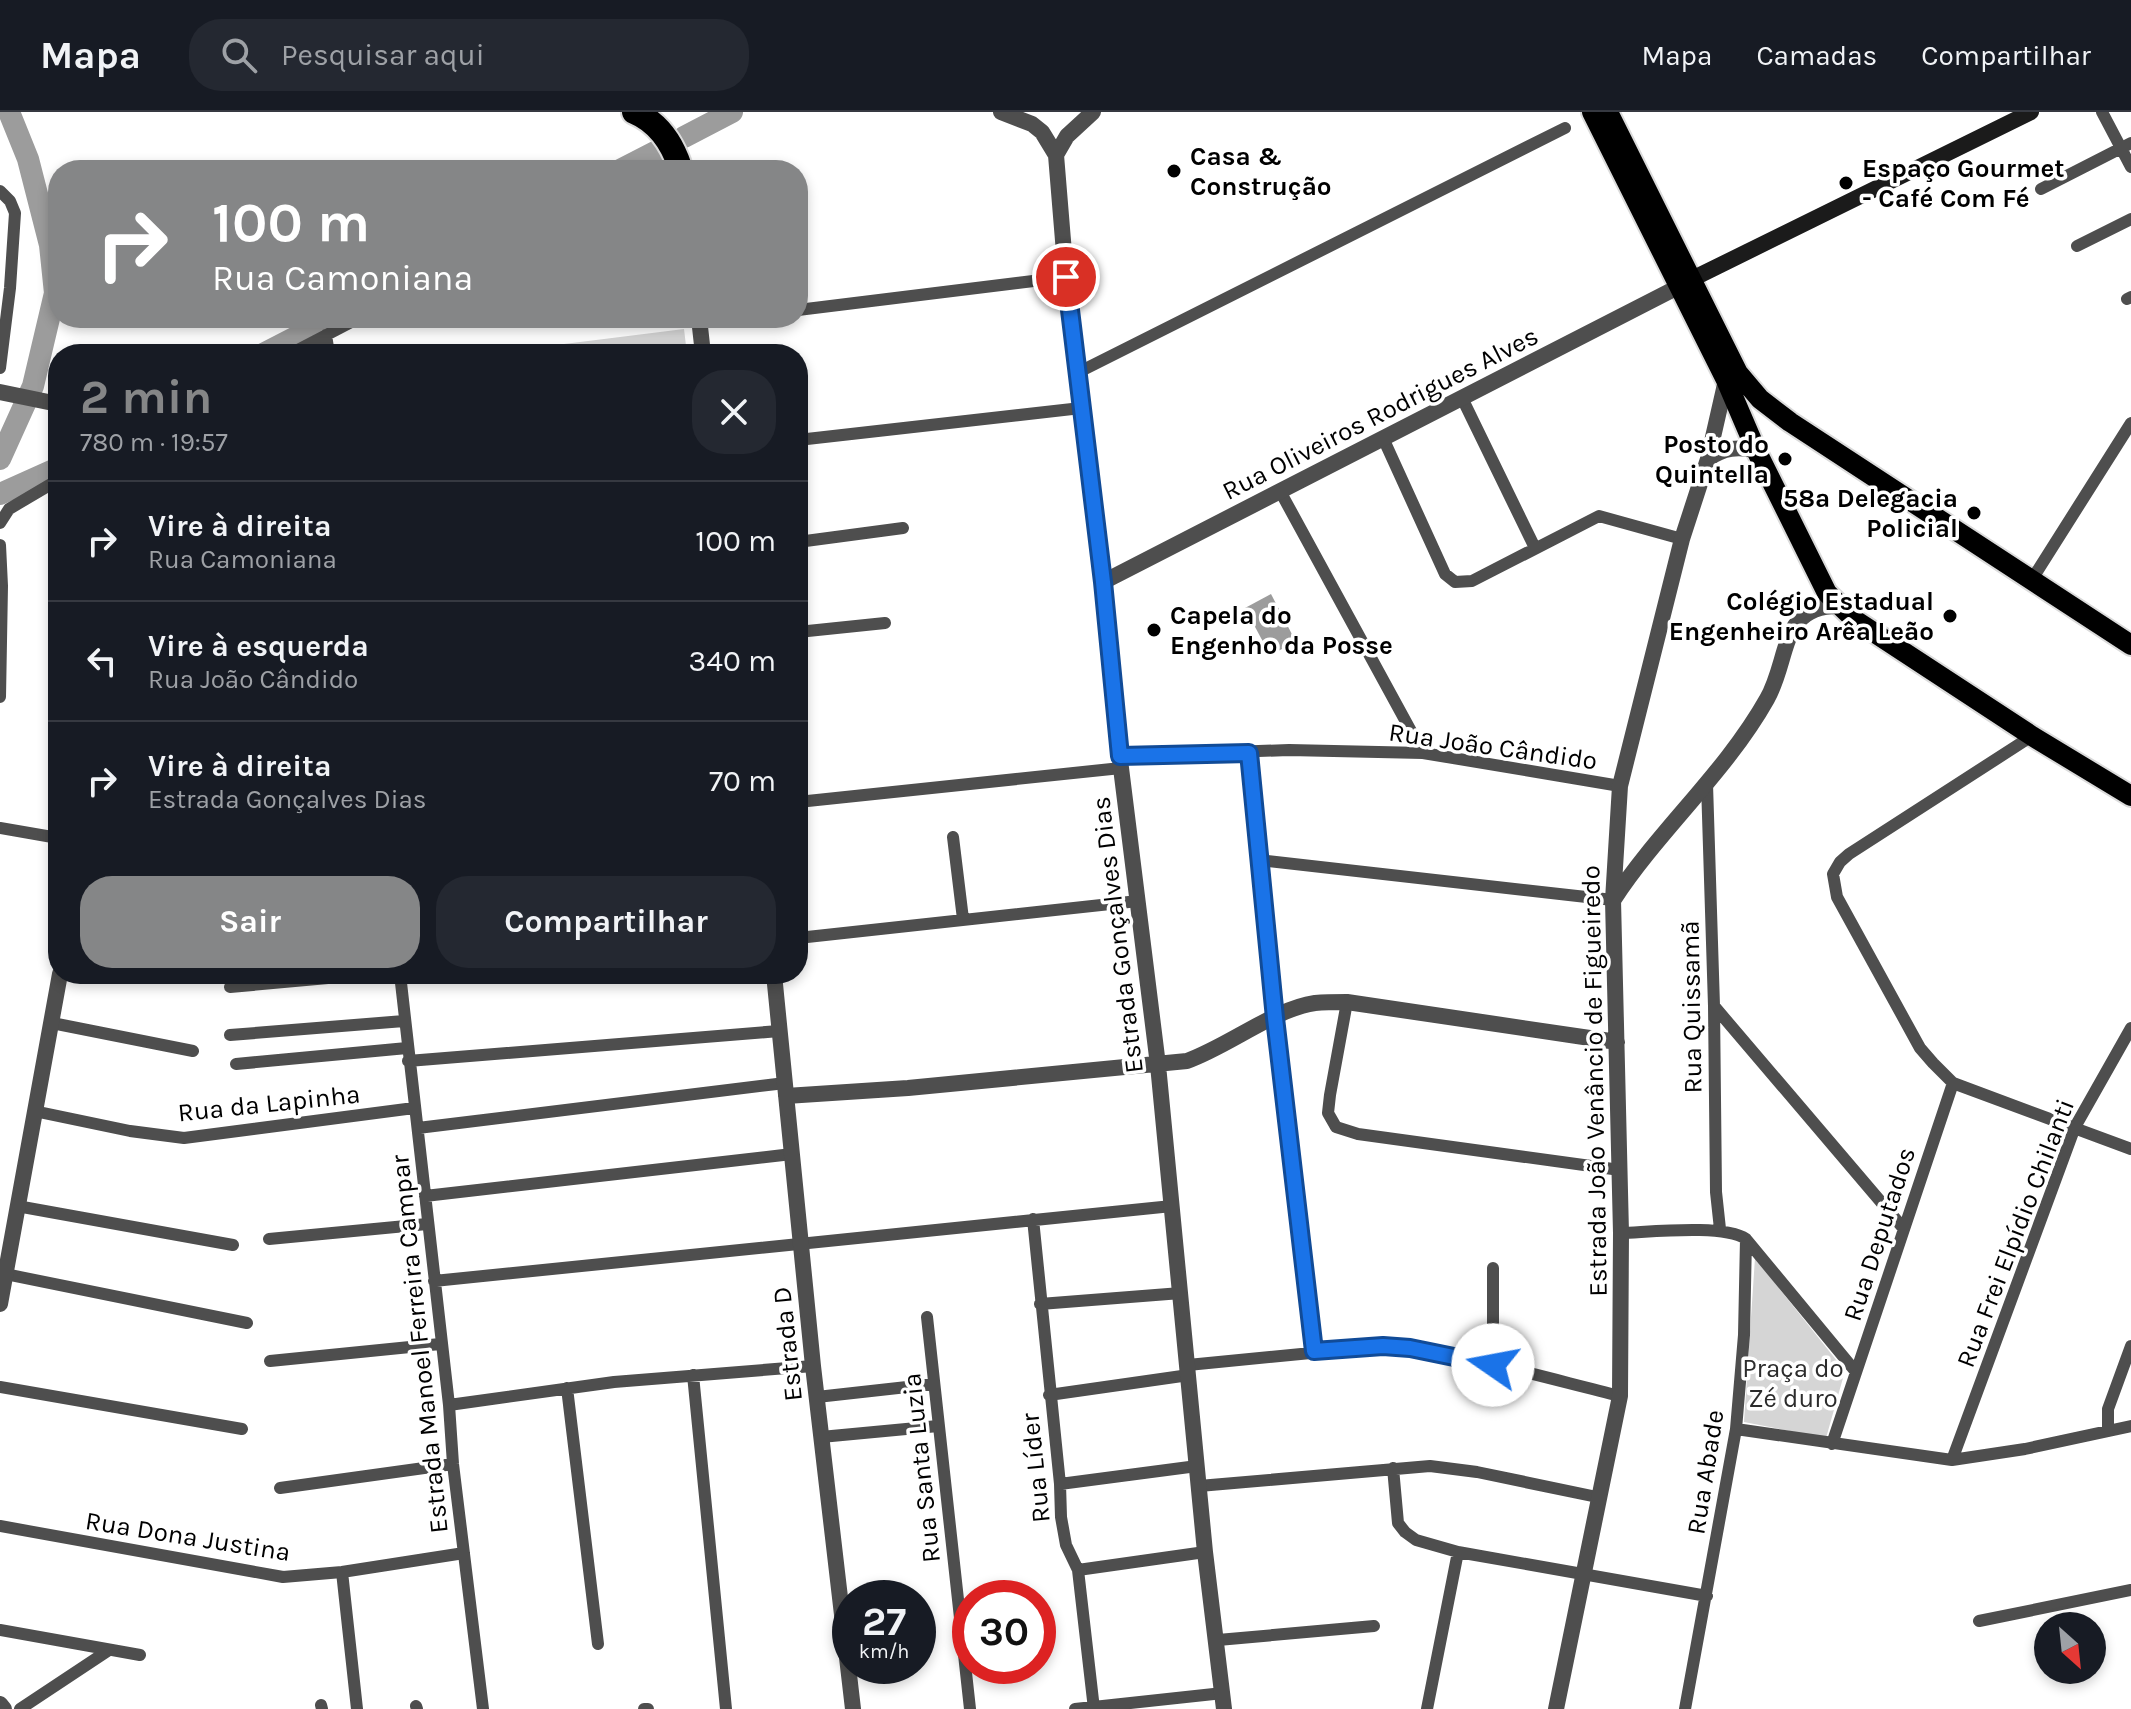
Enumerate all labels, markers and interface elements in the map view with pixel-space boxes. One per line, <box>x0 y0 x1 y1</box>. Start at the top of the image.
search box <box>189 19 749 91</box>
text: Mapa <box>40 33 141 78</box>
icon: search <box>217 33 261 77</box>
text: Pesquisar aqui <box>281 37 485 73</box>
text: Mapa <box>1641 39 1712 72</box>
text: Camadas <box>1756 39 1877 72</box>
text: Compartilhar <box>1921 39 2091 72</box>
place label: Casa & Construção <box>1190 141 1332 202</box>
place label: Espaço Gourmet - Café Com Fé <box>1862 153 2065 214</box>
marker: Casa & Construção <box>1165 162 1183 180</box>
marker: Espaço Gourmet - Café Com Fé <box>1837 174 1855 192</box>
text: 100 m <box>212 190 370 255</box>
icon: right <box>80 192 184 296</box>
pin <box>1032 243 1100 311</box>
icon: arrive <box>1044 255 1088 299</box>
text: Rua Camoniana <box>212 257 473 299</box>
street label: Rua Oliveiros Rodrigues Alves <box>1217 320 1543 507</box>
text: 2 min <box>80 369 212 425</box>
button: close <box>692 370 776 454</box>
text: 780 m · 19:57 <box>80 427 228 458</box>
place label: Posto do Quintella <box>1655 429 1769 490</box>
marker: Posto do Quintella <box>1776 450 1794 468</box>
place label: 58ª Delegacia Policial <box>1783 483 1958 544</box>
marker: 58ª Delegacia Policial <box>1965 504 1983 522</box>
text: Vire à direita <box>148 508 331 544</box>
icon: right <box>80 519 124 563</box>
text: 100 m <box>695 523 776 559</box>
text: Rua Camoniana <box>148 544 337 575</box>
place label: Colégio Estadual Engenheiro Arêa Leão <box>1669 586 1934 647</box>
place label: Capela do Engenho da Posse <box>1170 600 1393 661</box>
marker: Colégio Estadual Engenheiro Arêa Leão <box>1941 607 1959 625</box>
marker: Capela do Engenho da Posse <box>1145 621 1163 639</box>
text: Vire à esquerda <box>148 628 369 664</box>
icon: left <box>80 639 124 683</box>
text: 340 m <box>689 643 776 679</box>
text: Rua João Cândido <box>148 664 358 695</box>
street label: Rua João Cândido <box>1387 717 1599 776</box>
text: Vire à direita <box>148 748 331 784</box>
icon: right <box>80 759 124 803</box>
text: 70 m <box>709 763 776 799</box>
text: Estrada Gonçalves Dias <box>148 784 426 815</box>
street label: Estrada Gonçalves Dias <box>1085 795 1150 1075</box>
street label: Estrada João Venâncio de Figueiredo <box>1575 865 1614 1297</box>
button: Sair <box>80 876 420 968</box>
button: Compartilhar <box>436 876 776 968</box>
street label: Rua Quissamã <box>1674 920 1709 1094</box>
street label: Rua da Lapinha <box>176 1079 362 1128</box>
street label: Rua Frei Elpídio Chilanti <box>1950 1095 2081 1372</box>
street label: Rua Deputados <box>1837 1143 1922 1325</box>
street label: Estrada Manoel Ferreira Campar <box>384 1153 455 1535</box>
street label: Estrada D <box>766 1285 809 1403</box>
position arrow <box>1451 1323 1535 1407</box>
park label: Praça do Zé duro <box>1742 1353 1844 1414</box>
street label: Rua Santa Luzia <box>896 1372 947 1564</box>
street label: Rua Abade <box>1680 1408 1731 1537</box>
street label: Rua Líder <box>1014 1411 1057 1524</box>
street label: Rua Dona Justina <box>83 1505 293 1568</box>
speed limit sign: 30 <box>952 1580 1056 1684</box>
text: 27 <box>862 1598 906 1645</box>
north arrow <box>2034 1612 2106 1684</box>
map controls <box>2034 1612 2106 1684</box>
text: km/h <box>859 1640 909 1663</box>

